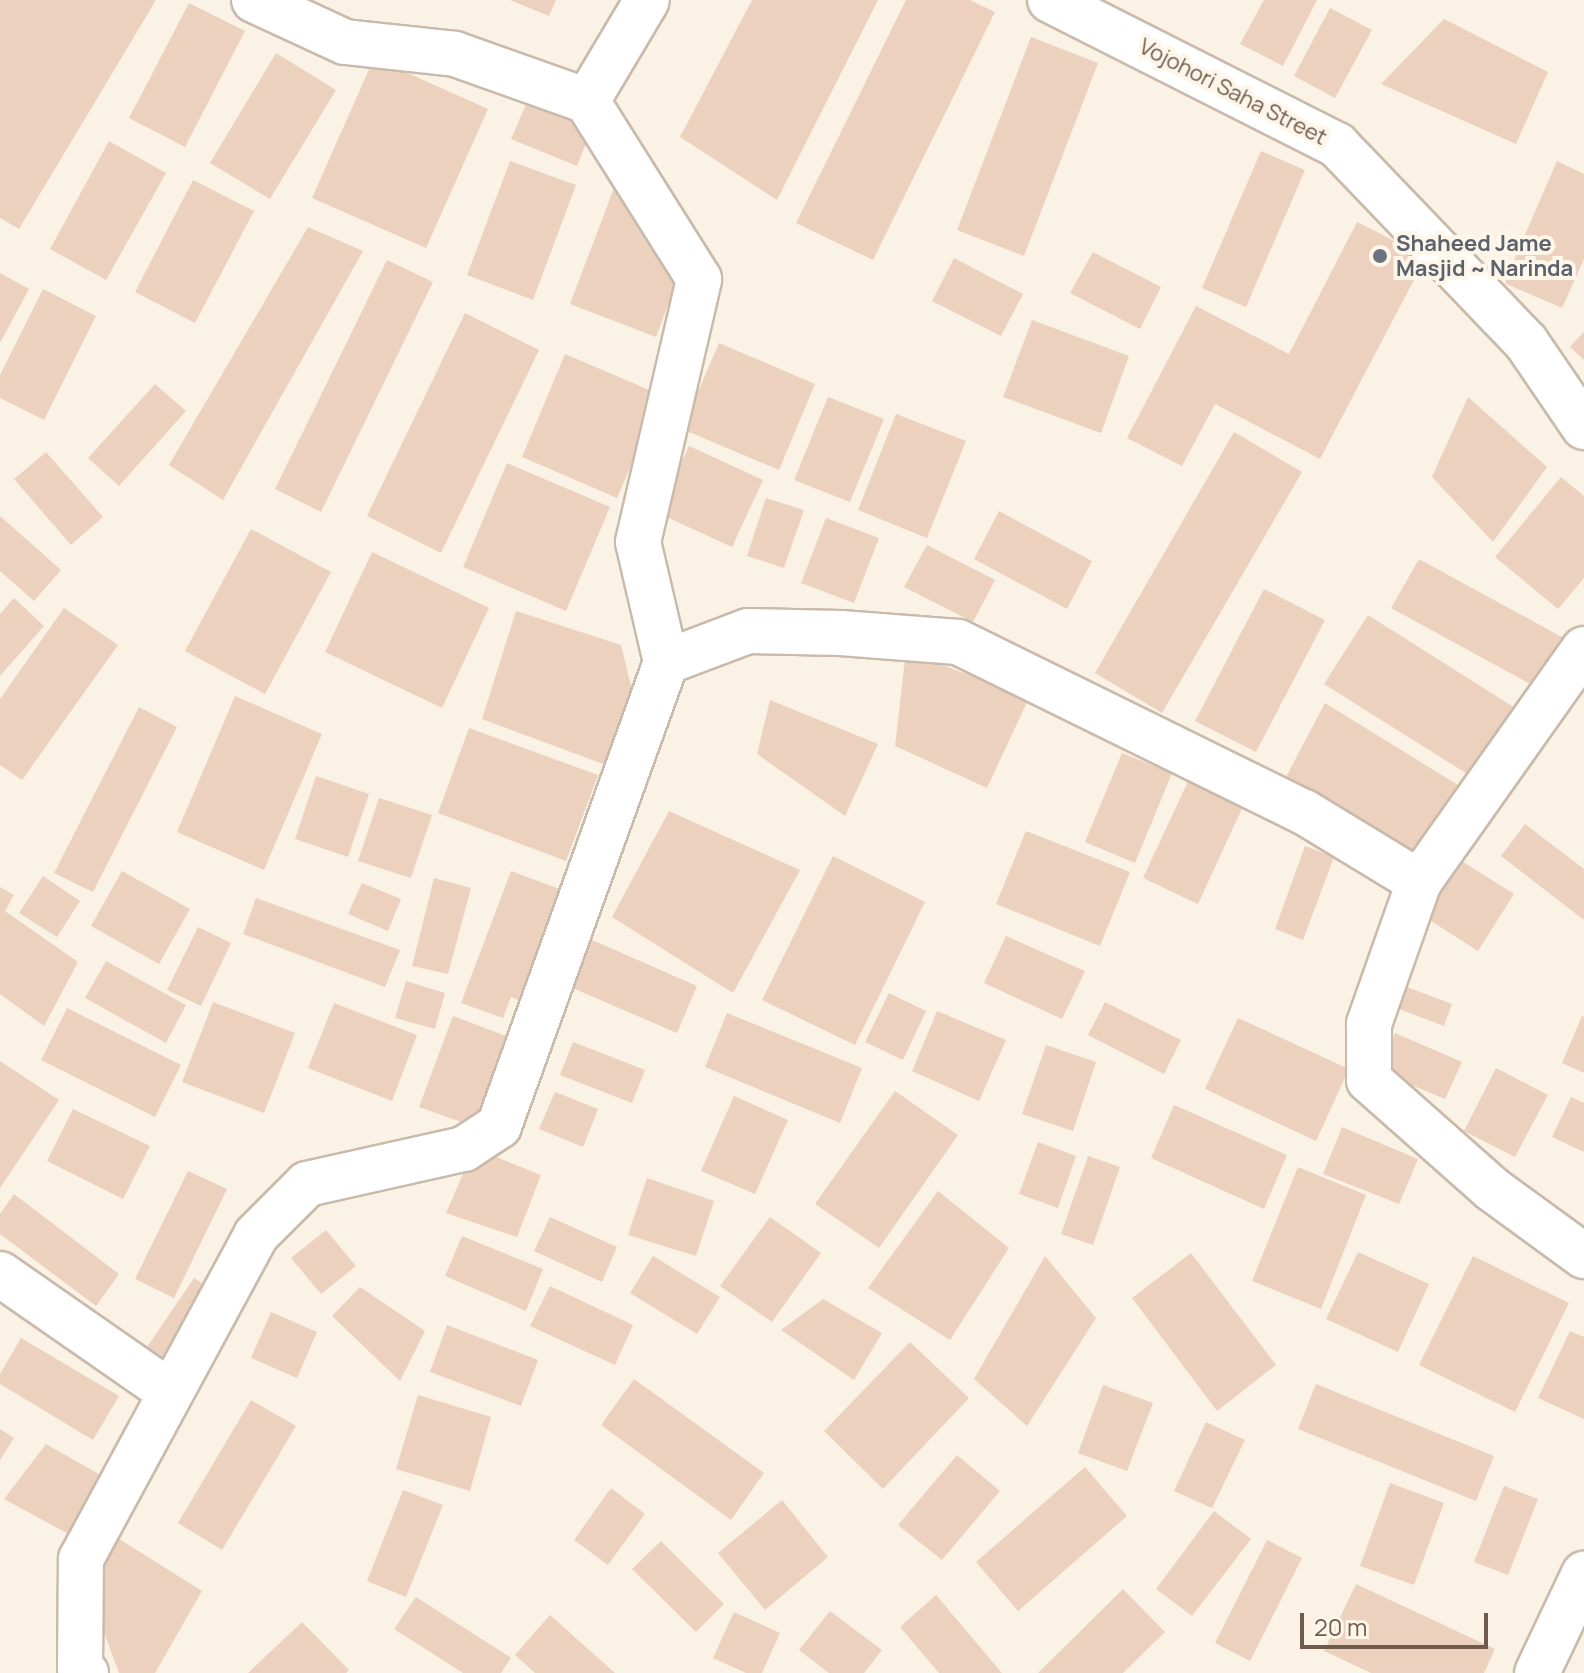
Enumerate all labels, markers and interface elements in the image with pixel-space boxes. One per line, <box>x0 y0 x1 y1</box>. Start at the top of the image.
street label: Vojohori Saha Street <box>1135 33 1331 151</box>
place label: Shaheed Jame Masjid ~ Narinda <box>1396 230 1573 282</box>
marker: Shaheed Jame Masjid ~ Narinda <box>1371 247 1389 265</box>
scale bar <box>1304 1597 1492 1647</box>
text: 20 m <box>1314 1610 1367 1643</box>

